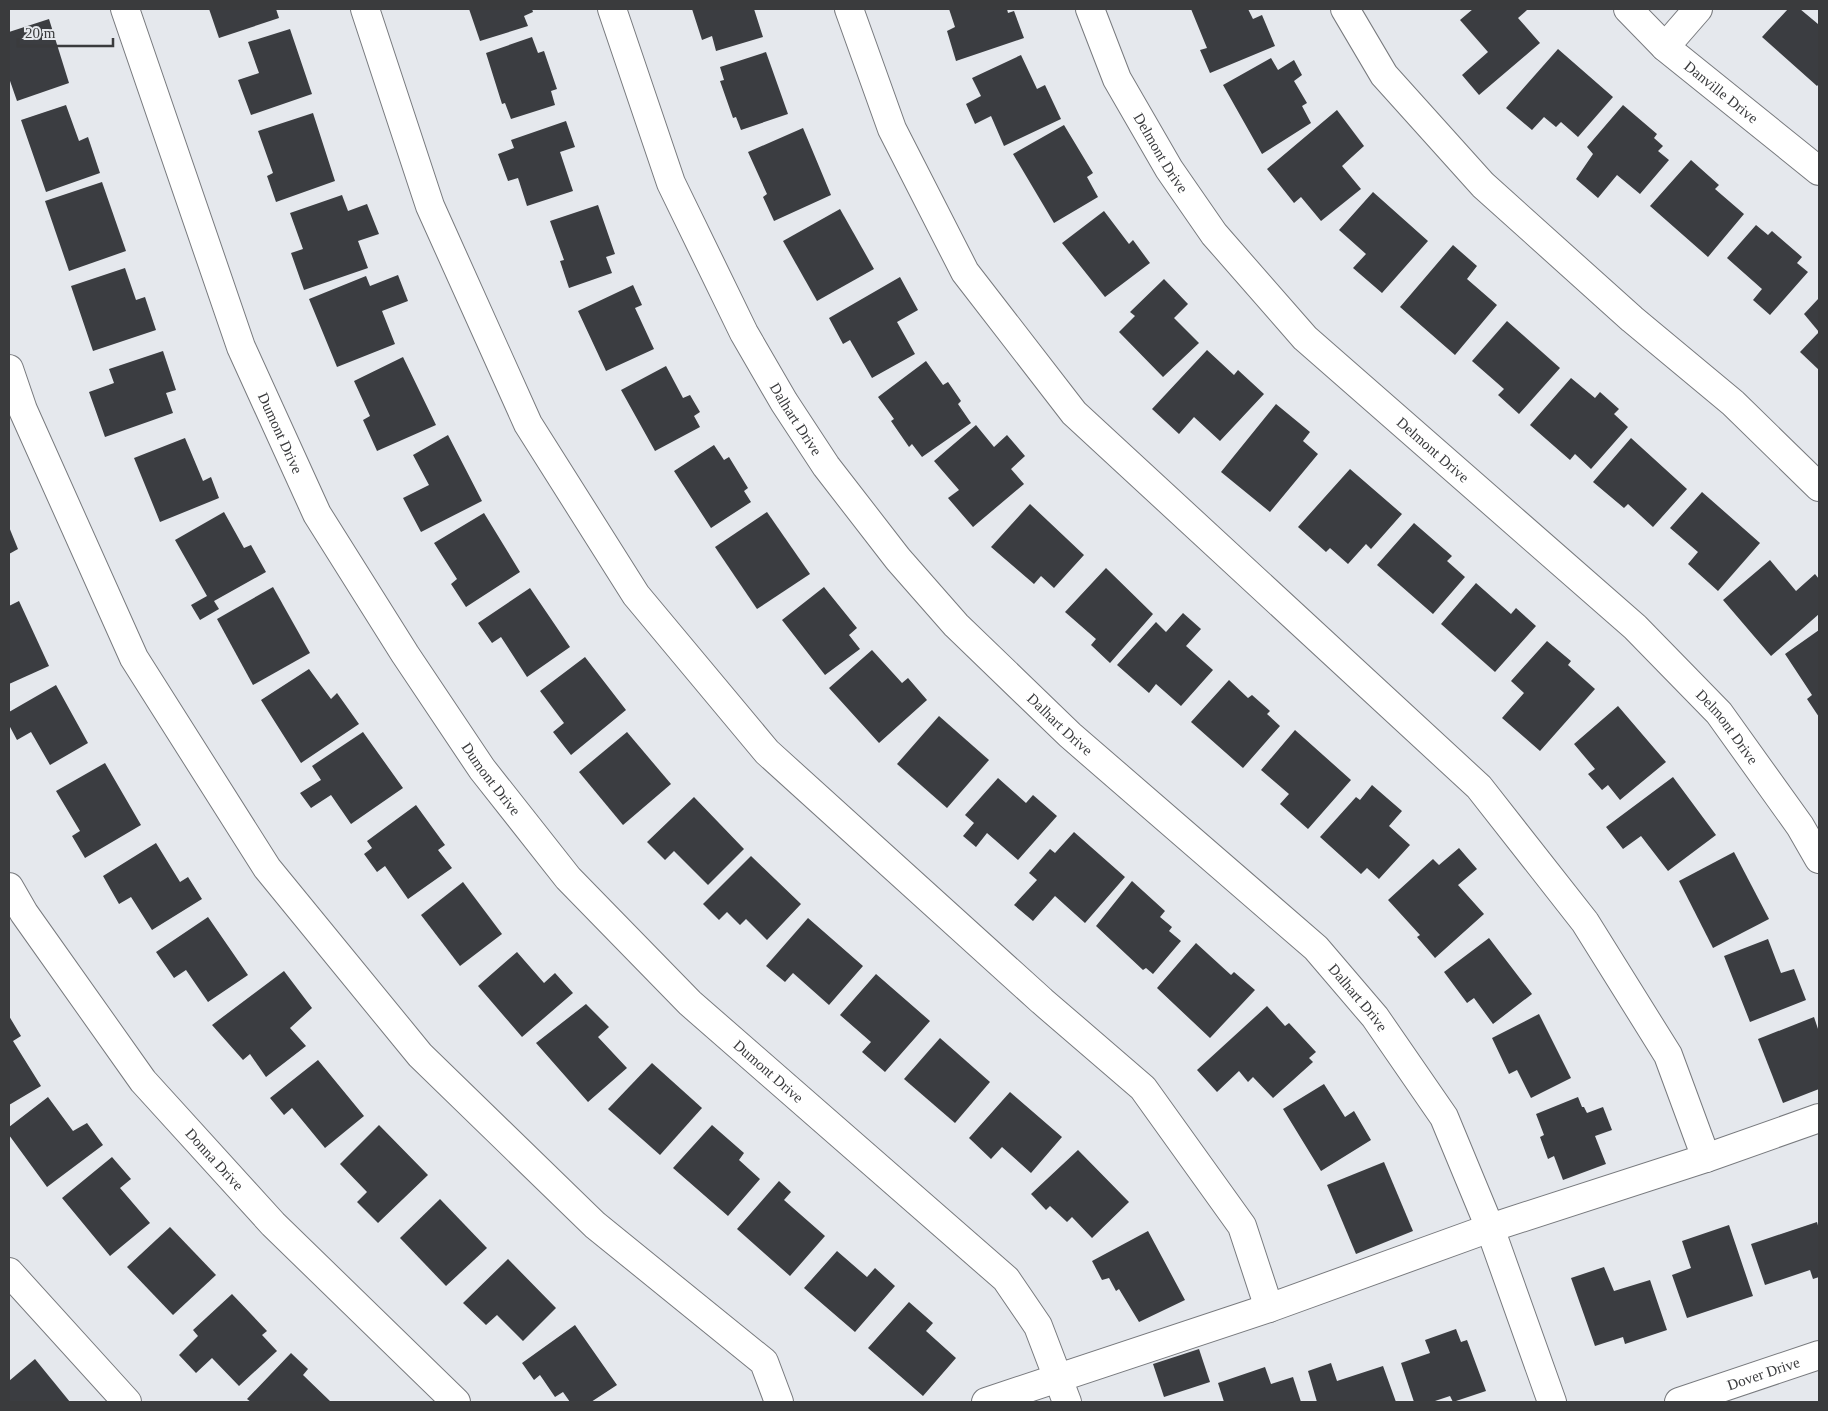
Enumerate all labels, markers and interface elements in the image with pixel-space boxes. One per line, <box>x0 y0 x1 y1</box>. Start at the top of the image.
scale bar <box>18 15 112 47</box>
text: 20 m <box>25 25 56 41</box>
street label: Danville Drive <box>1681 58 1761 127</box>
street label: Delmont Drive <box>1130 110 1191 196</box>
street label: Dalhart Drive <box>767 380 825 459</box>
street label: Dumont Drive <box>255 390 306 476</box>
street label: Delmont Drive <box>1393 414 1472 486</box>
street label: Delmont Drive <box>1693 686 1761 768</box>
street label: Dalhart Drive <box>1024 690 1096 759</box>
street label: Dumont Drive <box>459 739 524 819</box>
street label: Dalhart Drive <box>1325 961 1391 1035</box>
street label: Dumont Drive <box>730 1037 807 1106</box>
street label: Donna Drive <box>182 1125 247 1194</box>
street label: Dover Drive <box>1725 1354 1802 1393</box>

